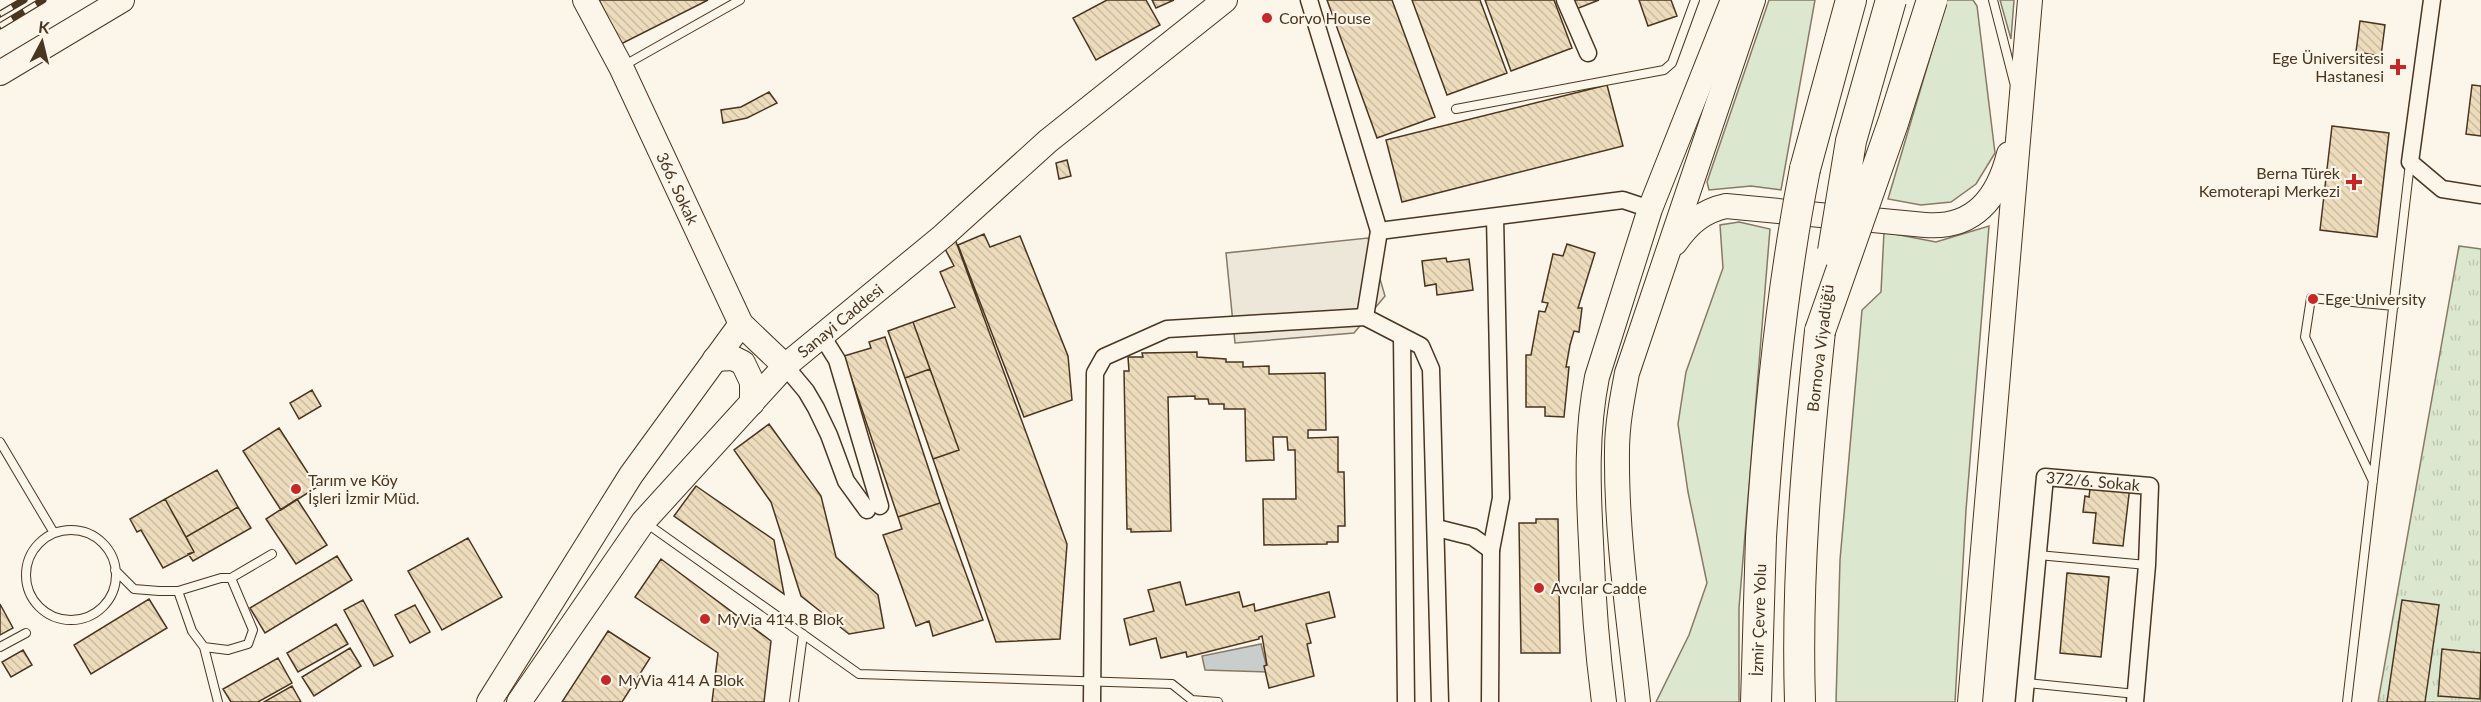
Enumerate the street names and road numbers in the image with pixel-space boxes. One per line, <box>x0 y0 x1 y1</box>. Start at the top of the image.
street label: 366. Sokak <box>653 149 704 228</box>
street label: Sanayi Caddesi <box>793 279 887 361</box>
street label: Bornova Viyadüğü <box>1802 283 1837 413</box>
street label: 372/6. Sokak <box>2045 467 2141 494</box>
street label: İzmir Çevre Yolu <box>1747 563 1769 677</box>

